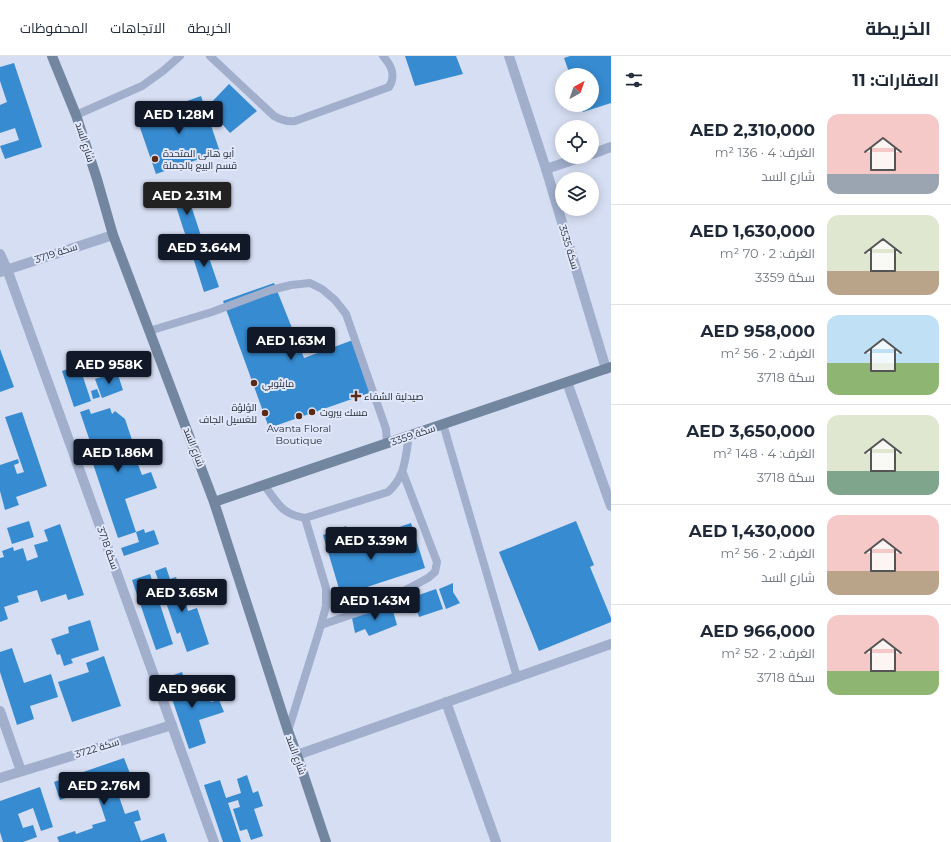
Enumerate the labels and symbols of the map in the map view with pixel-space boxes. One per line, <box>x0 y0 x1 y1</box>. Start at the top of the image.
north arrow <box>555 68 599 112</box>
pin: AED 1.28M <box>133 101 225 135</box>
street label: شارع السد <box>72 120 98 164</box>
place label: أبو هانى المتحدة قسم البيع بالجملة <box>163 147 237 173</box>
marker: أبو هانى المتحدة قسم البيع بالجملة <box>150 154 160 164</box>
pin: AED 2.31M <box>141 182 233 216</box>
street label: سكة 3535 <box>556 223 582 271</box>
pin: AED 3.64M <box>158 234 250 268</box>
street label: سكة 3719 <box>33 240 79 266</box>
pin: AED 1.63M <box>245 327 337 361</box>
pin: AED 958K <box>68 351 150 385</box>
place label: مايثوبي <box>262 377 294 391</box>
marker: مايثوبي <box>249 378 259 388</box>
place label: صيدلية الشفاء <box>364 390 423 403</box>
marker: صيدلية الشفاء <box>351 391 361 401</box>
place label: الؤلؤة للغسيل الجاف <box>199 401 257 426</box>
place label: مسك بيروت <box>320 406 368 419</box>
marker: مسك بيروت <box>307 407 317 417</box>
marker: الؤلؤة للغسيل الجاف <box>260 408 270 418</box>
marker: Avanta Floral Boutique <box>294 411 304 421</box>
street label: سكة 3359 <box>389 421 437 449</box>
place label: Avanta Floral Boutique <box>267 422 331 447</box>
street label: شارع السد <box>181 425 207 469</box>
pin: AED 1.86M <box>72 439 164 473</box>
street label: سكة 3718 <box>94 525 122 571</box>
pin: AED 3.39M <box>325 527 417 561</box>
pin: AED 3.65M <box>136 579 228 613</box>
pin: AED 1.43M <box>329 587 421 621</box>
pin: AED 966K <box>151 675 233 709</box>
street label: شارع السد <box>283 733 309 777</box>
street label: سكة 3722 <box>73 735 121 761</box>
pin: AED 2.76M <box>58 772 150 806</box>

